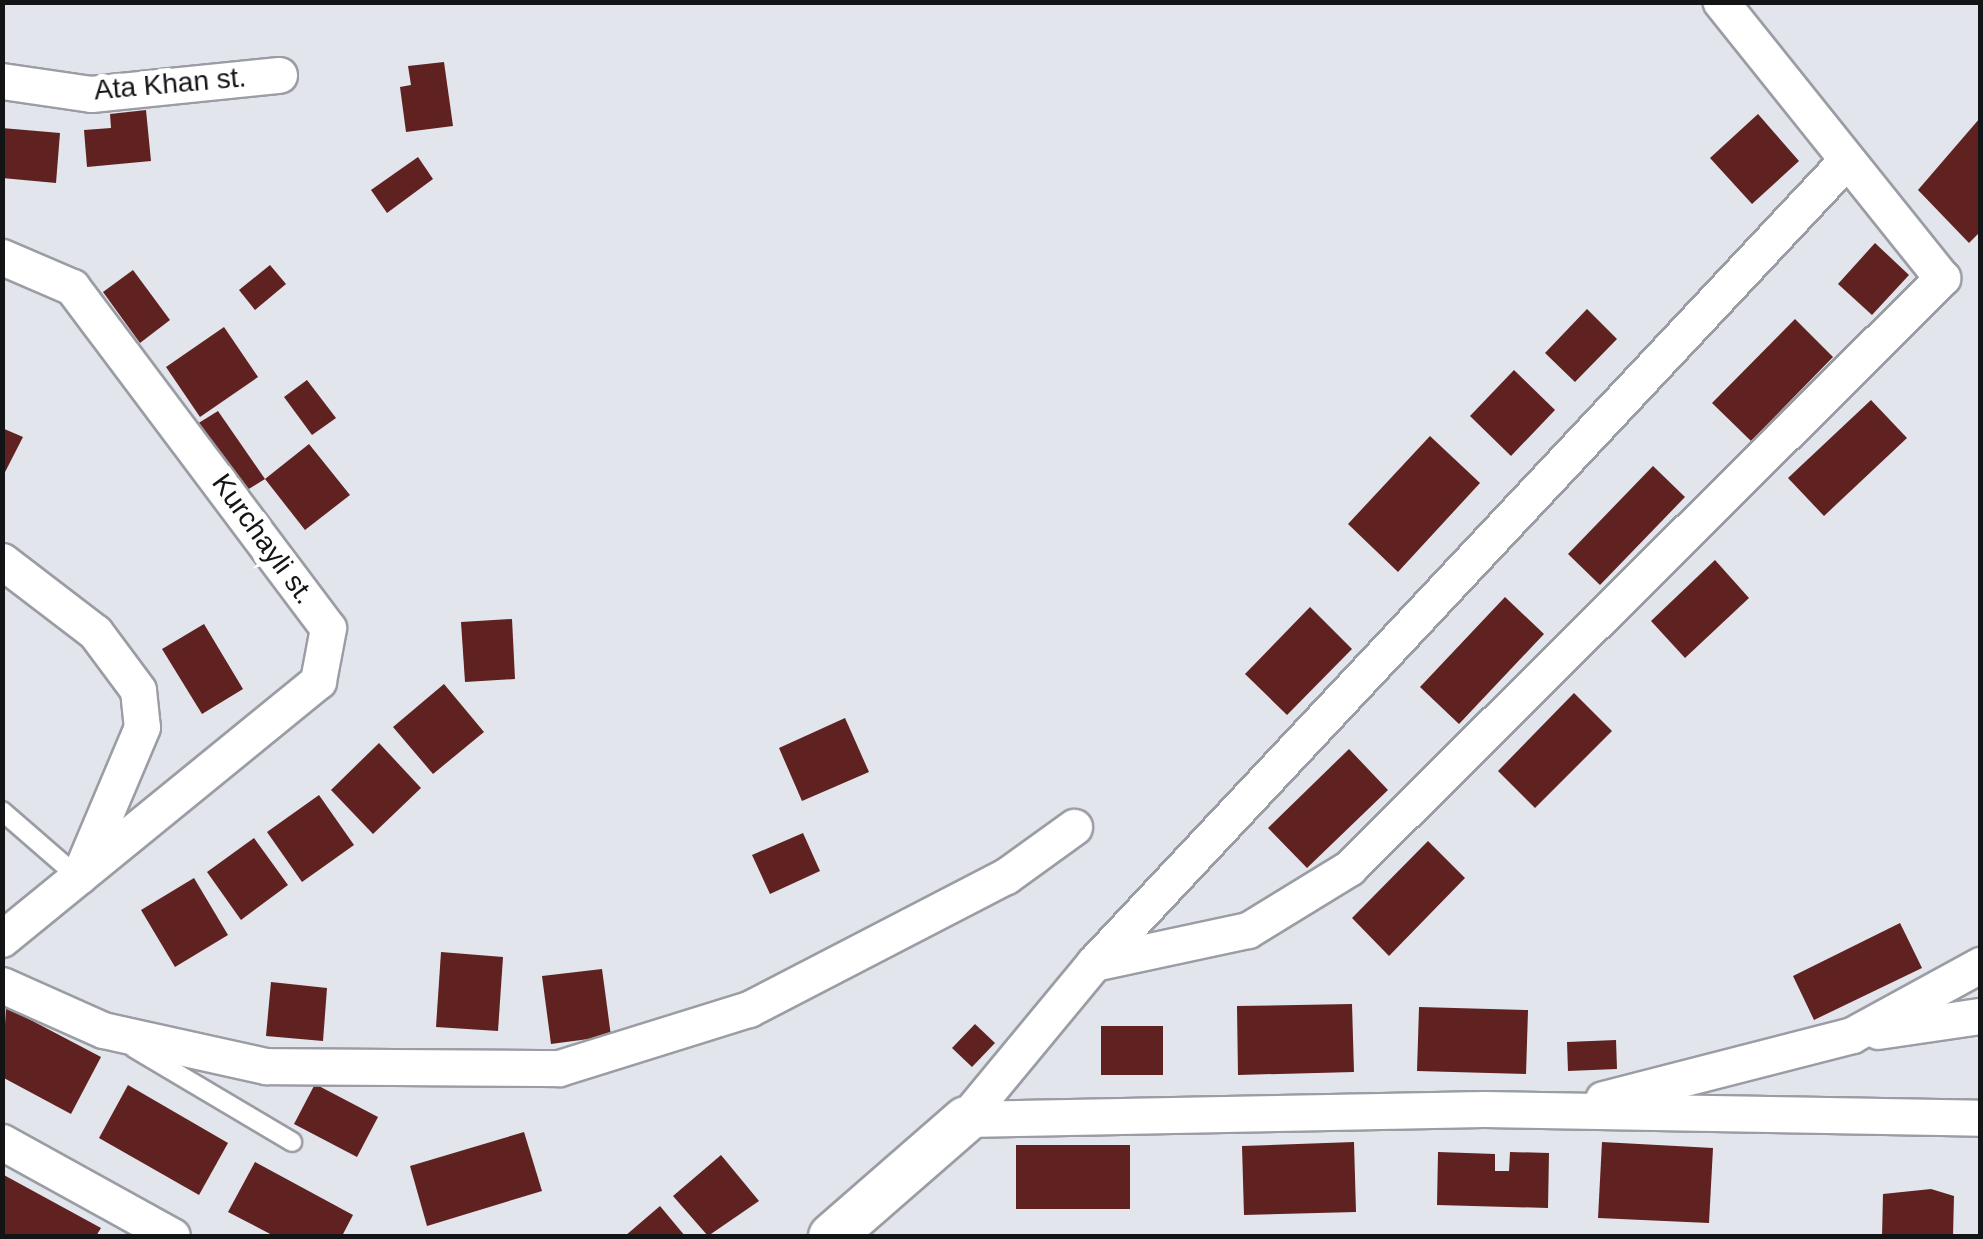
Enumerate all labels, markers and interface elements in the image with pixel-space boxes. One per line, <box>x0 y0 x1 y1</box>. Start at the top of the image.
street label: Ata Khan st. <box>93 61 247 107</box>
street label: Kurchayli st. <box>205 467 321 611</box>

